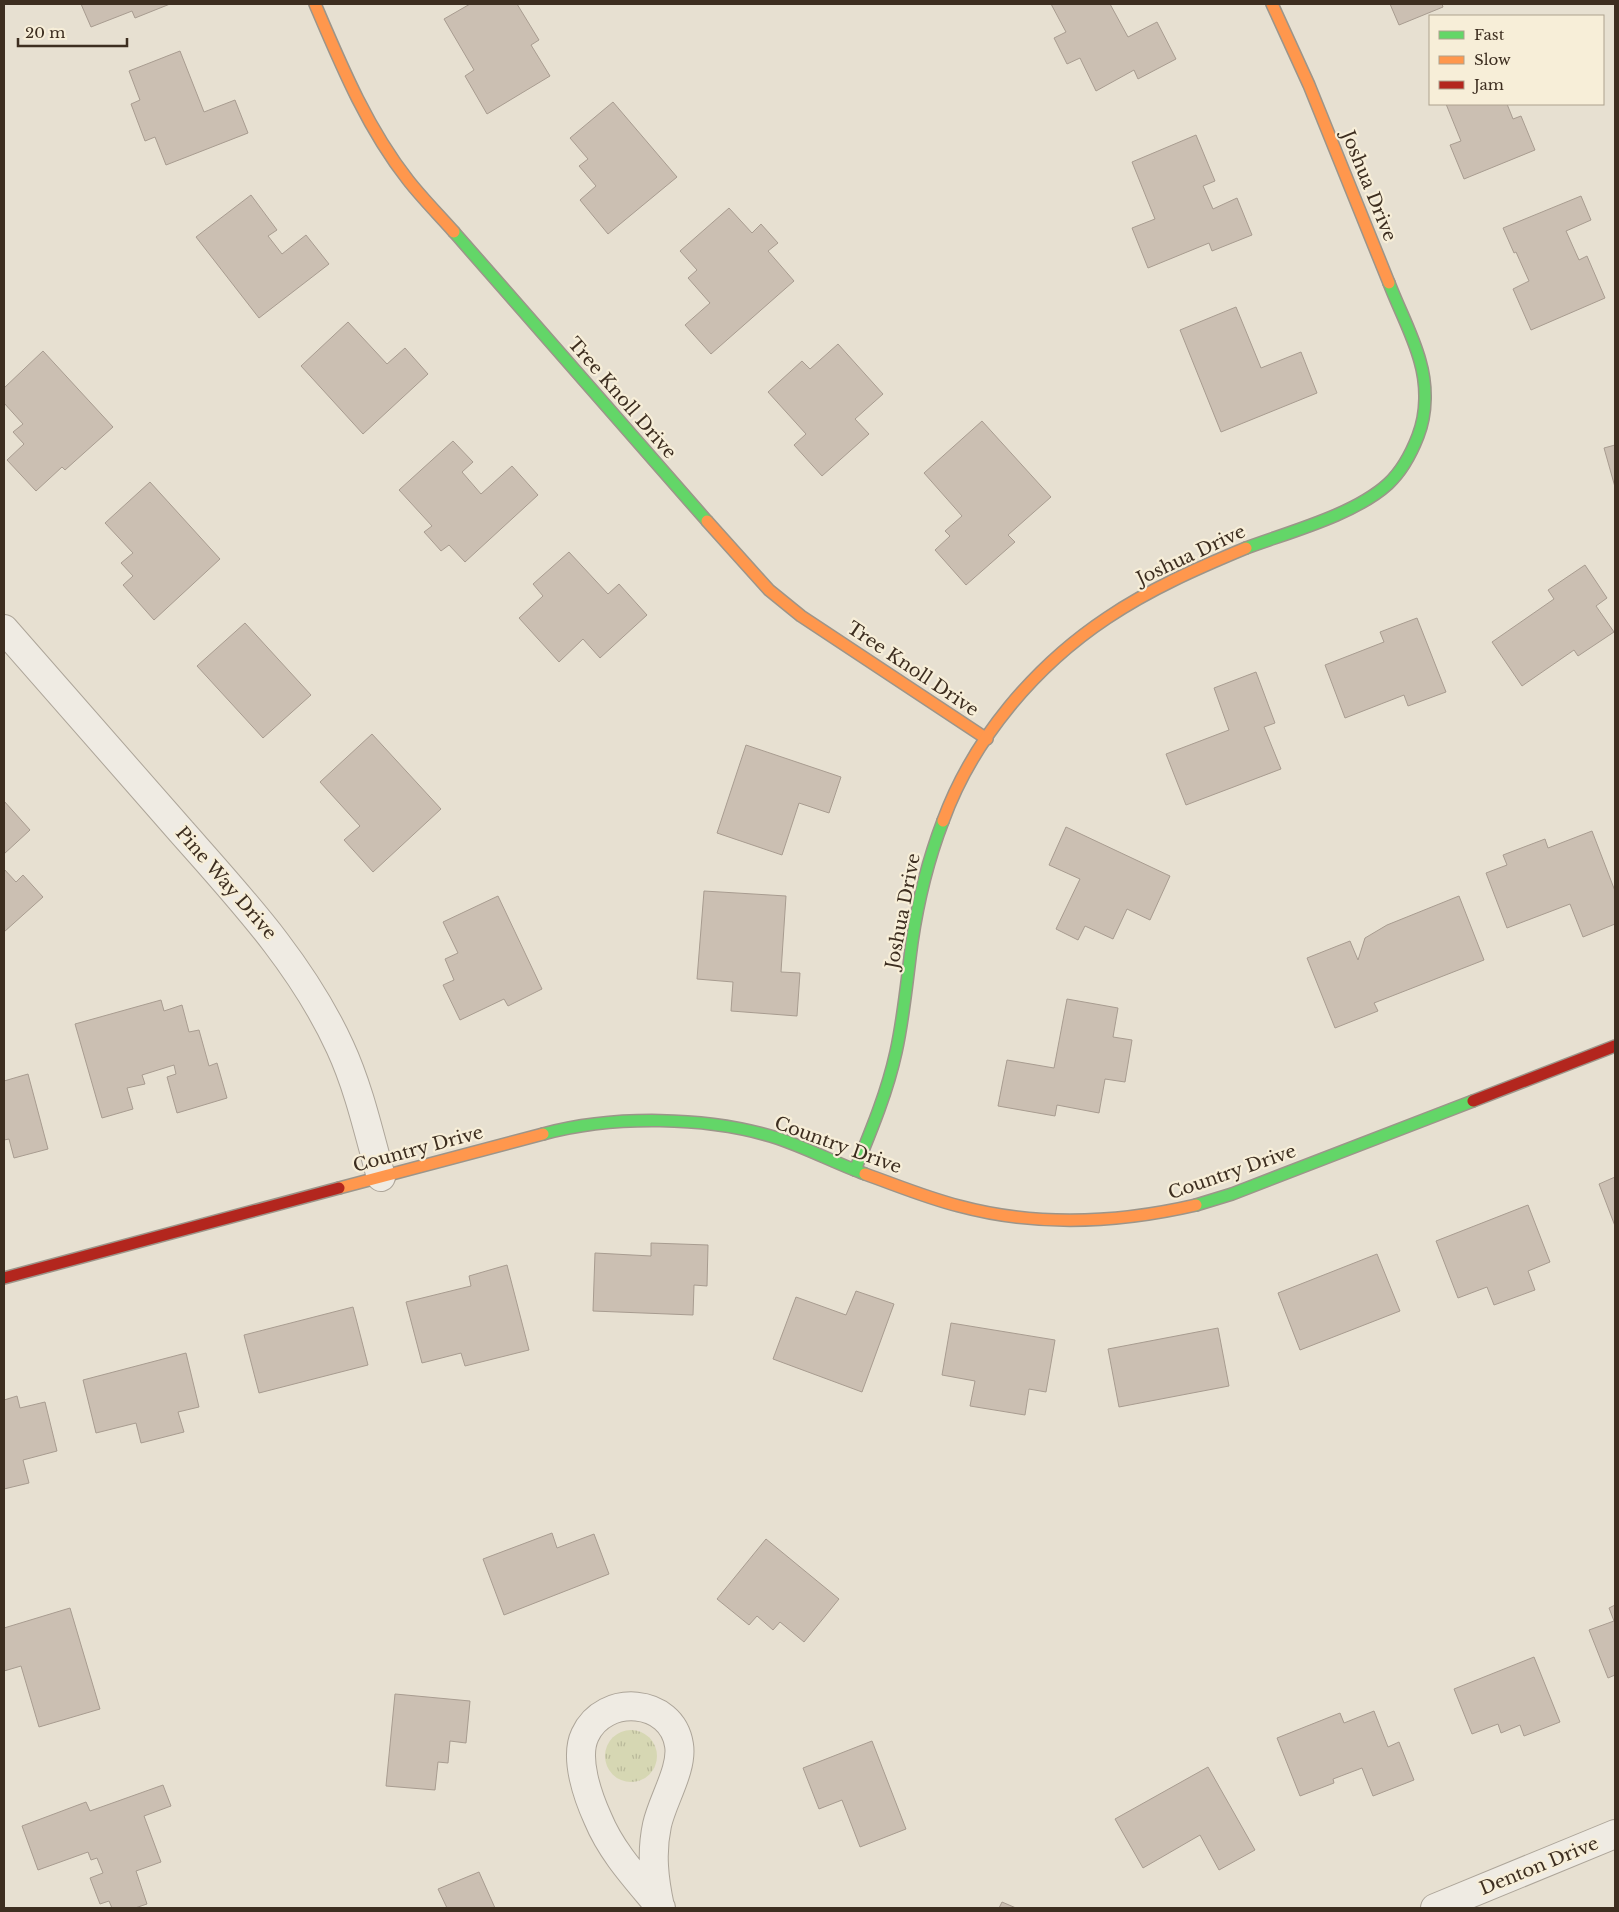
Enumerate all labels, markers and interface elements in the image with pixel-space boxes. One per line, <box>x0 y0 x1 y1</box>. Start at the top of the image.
scale bar <box>18 15 126 47</box>
legend <box>1429 15 1604 105</box>
text: 20 m <box>25 23 65 42</box>
text: Fast <box>1474 25 1505 44</box>
text: Slow <box>1474 50 1511 69</box>
text: Jam <box>1472 75 1504 94</box>
street label: Joshua Drive <box>1336 126 1401 245</box>
street label: Tree Knoll Drive <box>563 333 681 463</box>
street label: Joshua Drive <box>1131 520 1249 591</box>
street label: Tree Knoll Drive <box>843 617 983 721</box>
street label: Pine Way Drive <box>171 822 281 944</box>
street label: Joshua Drive <box>881 851 925 973</box>
street label: Country Drive <box>771 1112 905 1178</box>
street label: Country Drive <box>351 1121 485 1177</box>
street label: Country Drive <box>1165 1140 1299 1204</box>
street label: Denton Drive <box>1476 1832 1602 1900</box>

